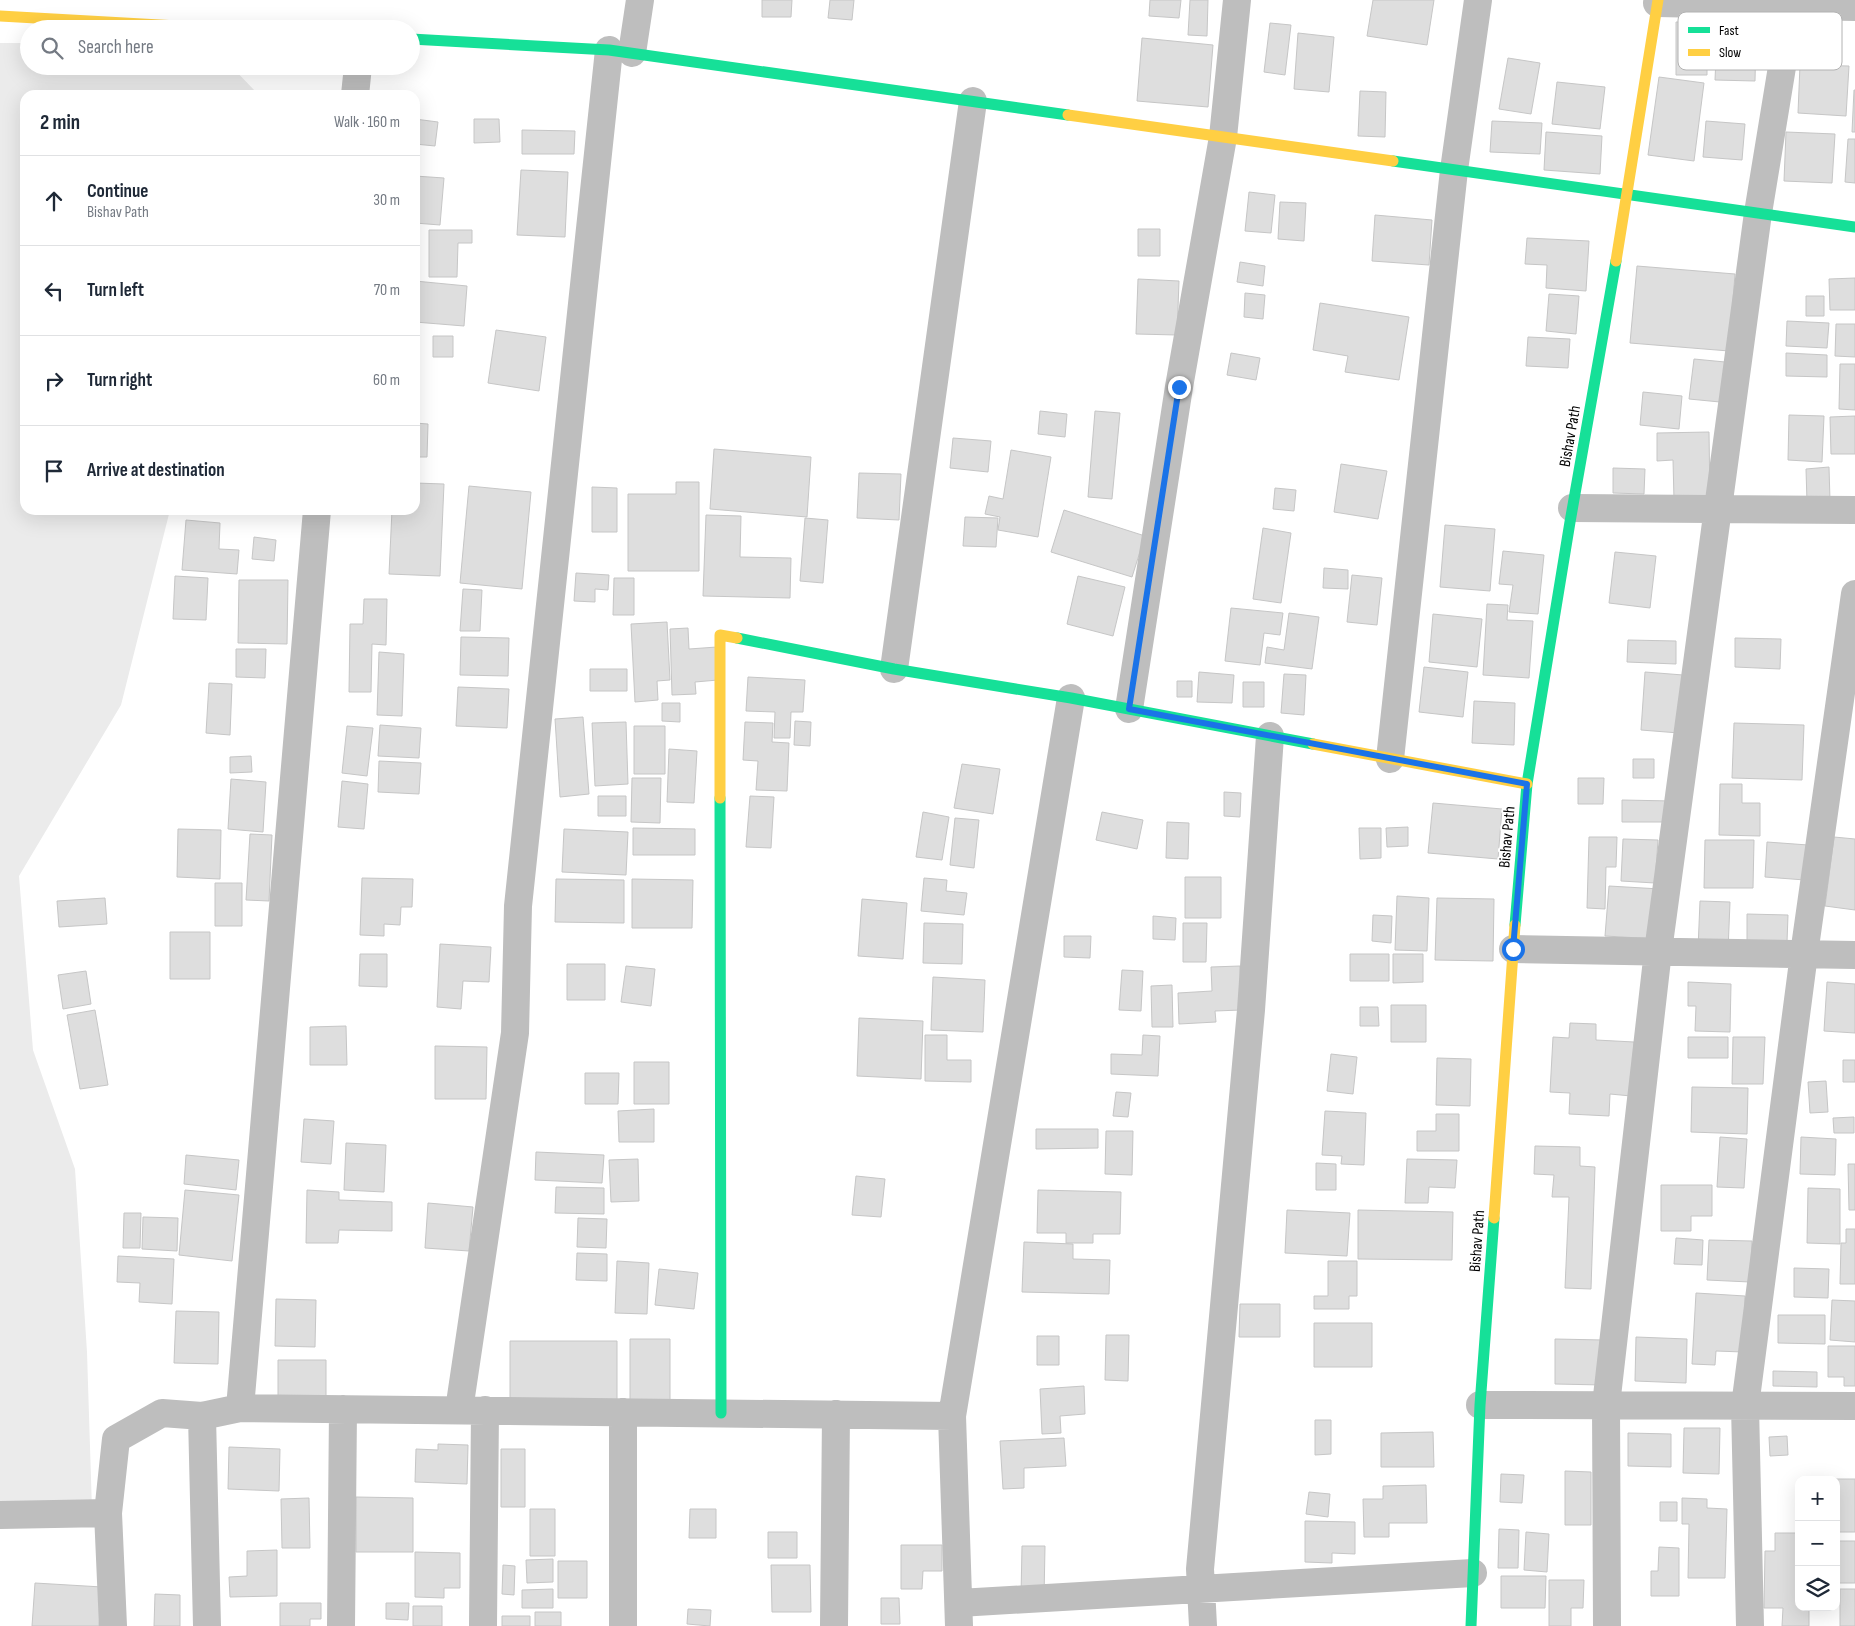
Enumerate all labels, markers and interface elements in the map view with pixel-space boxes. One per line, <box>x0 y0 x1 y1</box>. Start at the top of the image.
legend <box>1678 12 1842 70</box>
search box <box>20 20 420 75</box>
text: Fast <box>1719 22 1739 39</box>
icon: search <box>38 34 66 62</box>
text: Search here <box>78 36 154 59</box>
text: Slow <box>1719 44 1741 61</box>
text: 2 min <box>40 110 80 135</box>
text: Walk · 160 m <box>334 113 400 132</box>
text: Continue <box>87 180 148 203</box>
icon: ahead <box>40 187 68 215</box>
text: 30 m <box>373 191 400 210</box>
text: Bishav Path <box>87 203 149 222</box>
icon: left <box>40 277 68 305</box>
text: Turn left <box>87 279 144 302</box>
text: 70 m <box>374 281 400 300</box>
icon: right <box>40 367 68 395</box>
text: Turn right <box>87 369 152 392</box>
text: 60 m <box>373 371 400 390</box>
route end <box>1168 376 1191 399</box>
street label: Bishav Path <box>1556 404 1585 468</box>
icon: arrive <box>40 457 68 485</box>
text: Arrive at destination <box>87 459 225 482</box>
street label: Bishav Path <box>1495 805 1520 869</box>
route start <box>1502 938 1525 961</box>
street label: Bishav Path <box>1466 1210 1489 1273</box>
map controls <box>1795 1476 1840 1611</box>
button: + <box>1795 1476 1840 1521</box>
button: − <box>1795 1521 1840 1566</box>
button: layers <box>1795 1566 1840 1611</box>

